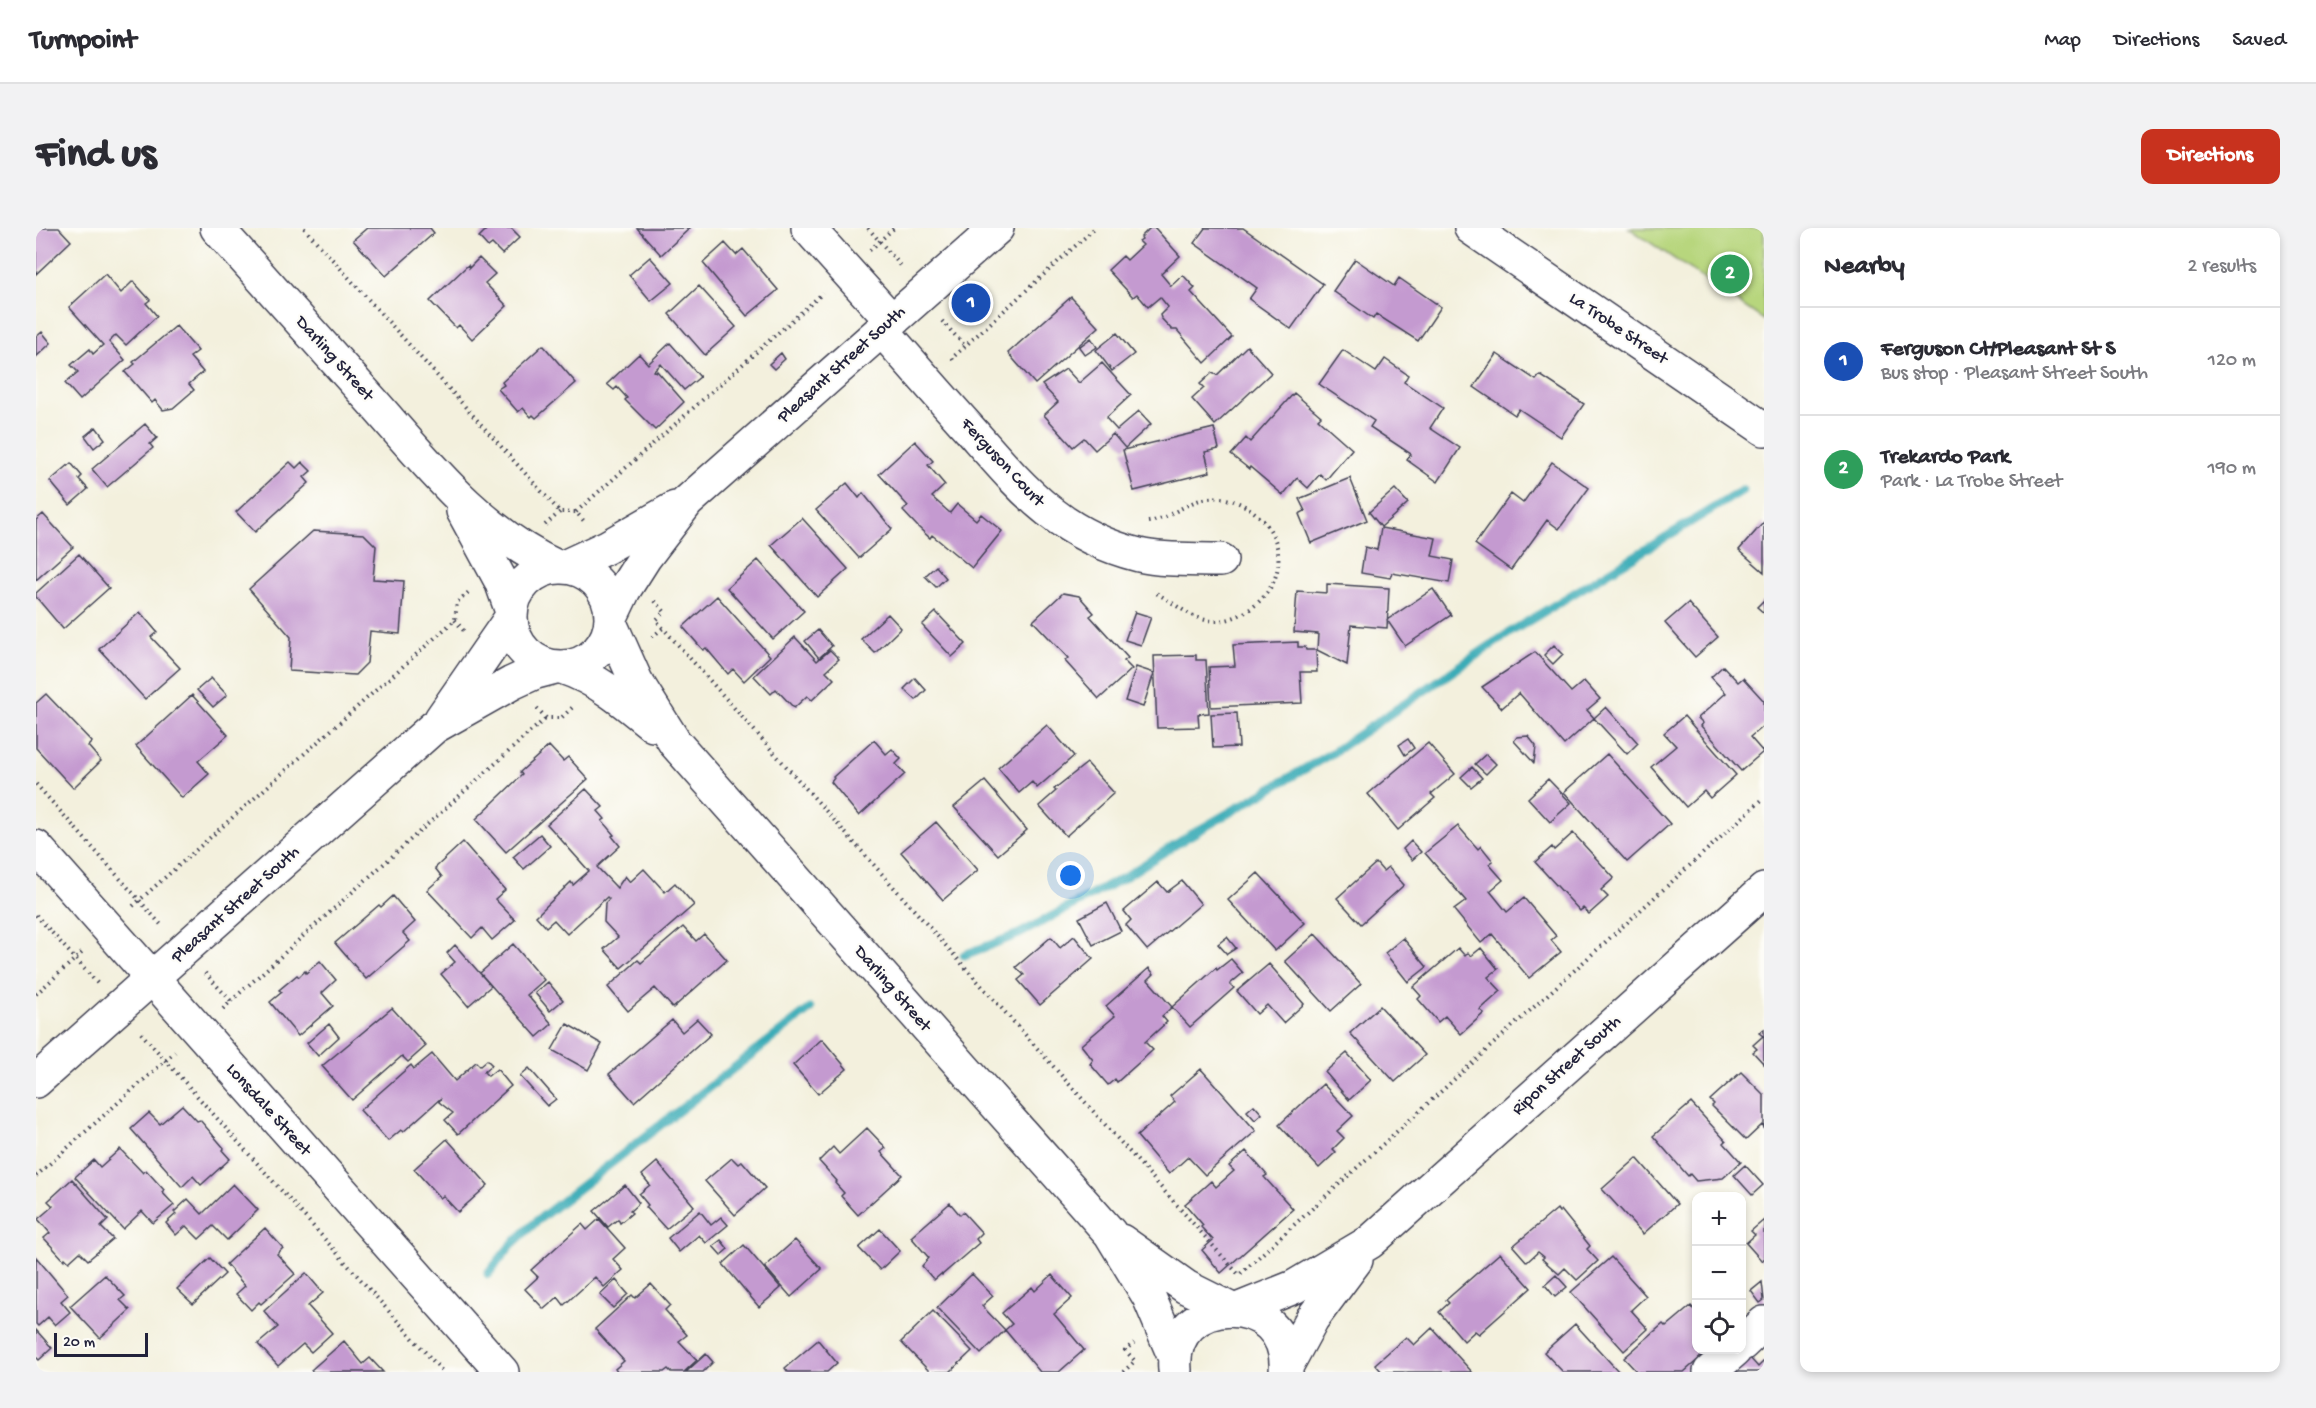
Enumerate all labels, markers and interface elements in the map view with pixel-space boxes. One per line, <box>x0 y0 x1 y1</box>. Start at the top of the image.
text: Turnpoint <box>30 25 136 58</box>
text: Map <box>2044 29 2081 54</box>
text: Directions <box>2114 29 2199 54</box>
text: Saved <box>2232 29 2286 54</box>
button: Directions <box>2141 129 2280 184</box>
text: Find us <box>36 132 156 181</box>
pin: 2 <box>1710 252 1750 296</box>
text: Nearby <box>1824 252 1905 283</box>
text: 2 results <box>2187 256 2256 279</box>
pin: 1 <box>952 280 990 326</box>
street label: La Trobe Street <box>1565 288 1673 371</box>
street label: Pleasant Street South <box>773 302 911 429</box>
street label: Darling Street <box>290 311 379 407</box>
text: Ferguson Ct/Pleasant St S <box>1881 337 2116 363</box>
text: 1 <box>1839 350 1848 373</box>
text: 120 m <box>2208 350 2256 373</box>
text: Bus stop · Pleasant Street South <box>1881 363 2148 386</box>
street label: Ferguson Court <box>955 414 1050 513</box>
text: Trekardo Park <box>1881 445 2010 471</box>
text: 2 <box>1839 458 1848 481</box>
text: 190 m <box>2208 458 2256 481</box>
text: Park · La Trobe Street <box>1881 471 2062 494</box>
street label: Pleasant Street South <box>167 842 305 969</box>
your location <box>1056 861 1085 890</box>
street label: Darling Street <box>848 941 936 1038</box>
street label: Ripon Street South <box>1508 1011 1626 1121</box>
street label: Lonsdale Street <box>221 1059 316 1162</box>
map controls <box>1692 1192 1746 1354</box>
button: + <box>1692 1192 1746 1246</box>
button: − <box>1692 1246 1746 1300</box>
button: locate <box>1692 1300 1746 1354</box>
scale bar <box>54 1330 148 1358</box>
text: 20 m <box>63 1334 95 1353</box>

